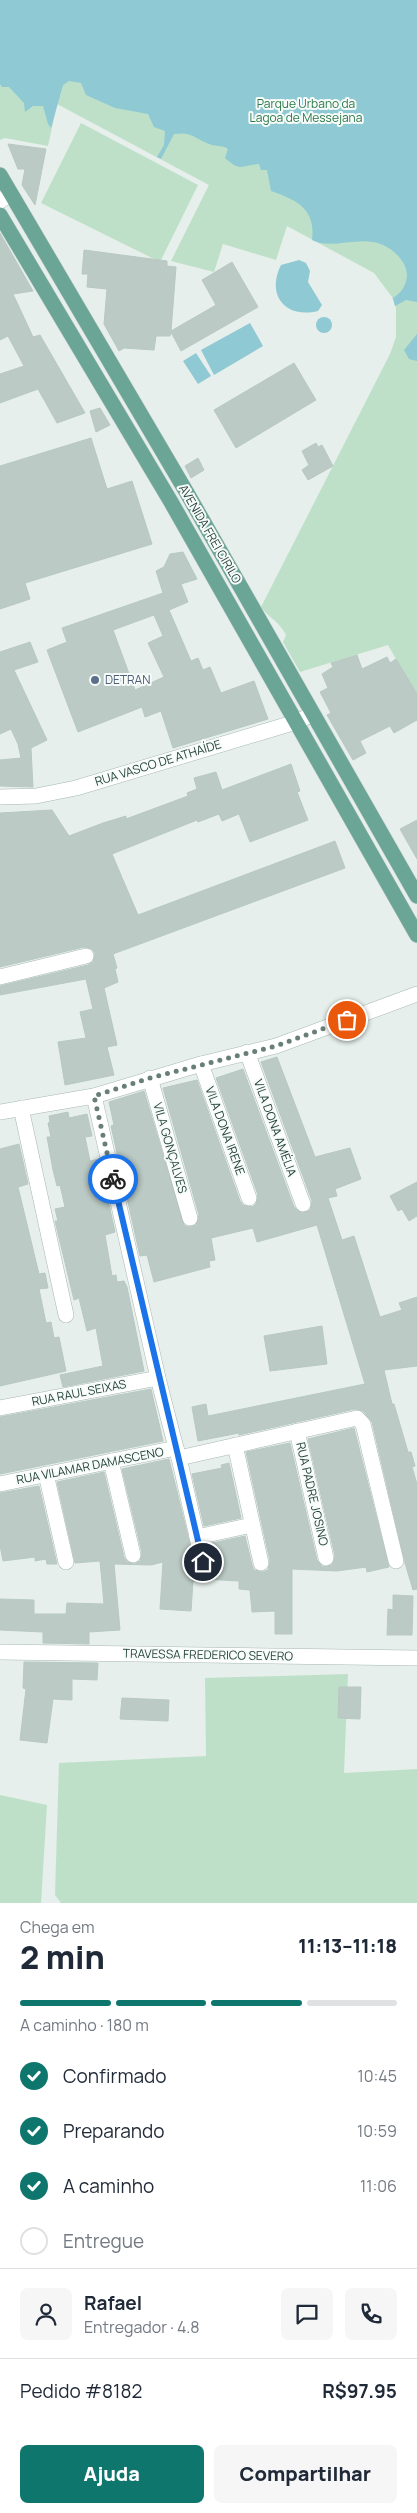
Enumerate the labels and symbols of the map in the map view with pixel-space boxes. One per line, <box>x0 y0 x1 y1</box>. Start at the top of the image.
park label: Parque Urbano da Lagoa de Messejana <box>250 95 362 126</box>
street label: AVENIDA FREI CIRILO <box>175 481 246 587</box>
place label: DETRAN <box>105 671 150 688</box>
marker: DETRAN <box>89 674 101 686</box>
street label: RUA VASCO DE ATHAÍDE <box>93 735 223 790</box>
pin <box>326 999 368 1041</box>
street label: VILA DONA AMÉLIA <box>250 1077 301 1179</box>
street label: VILA DONA IRENE <box>202 1084 249 1178</box>
street label: VILA GONÇALVES <box>149 1100 192 1195</box>
courier <box>88 1154 138 1204</box>
street label: RUA RAUL SEIXAS <box>30 1375 128 1410</box>
street label: RUA PADRE JOSINO <box>292 1440 333 1548</box>
street label: RUA VILAMAR DAMASCENO <box>15 1443 165 1488</box>
pin <box>182 1541 224 1583</box>
street label: TRAVESSA FREDERICO SEVERO <box>123 1645 294 1664</box>

